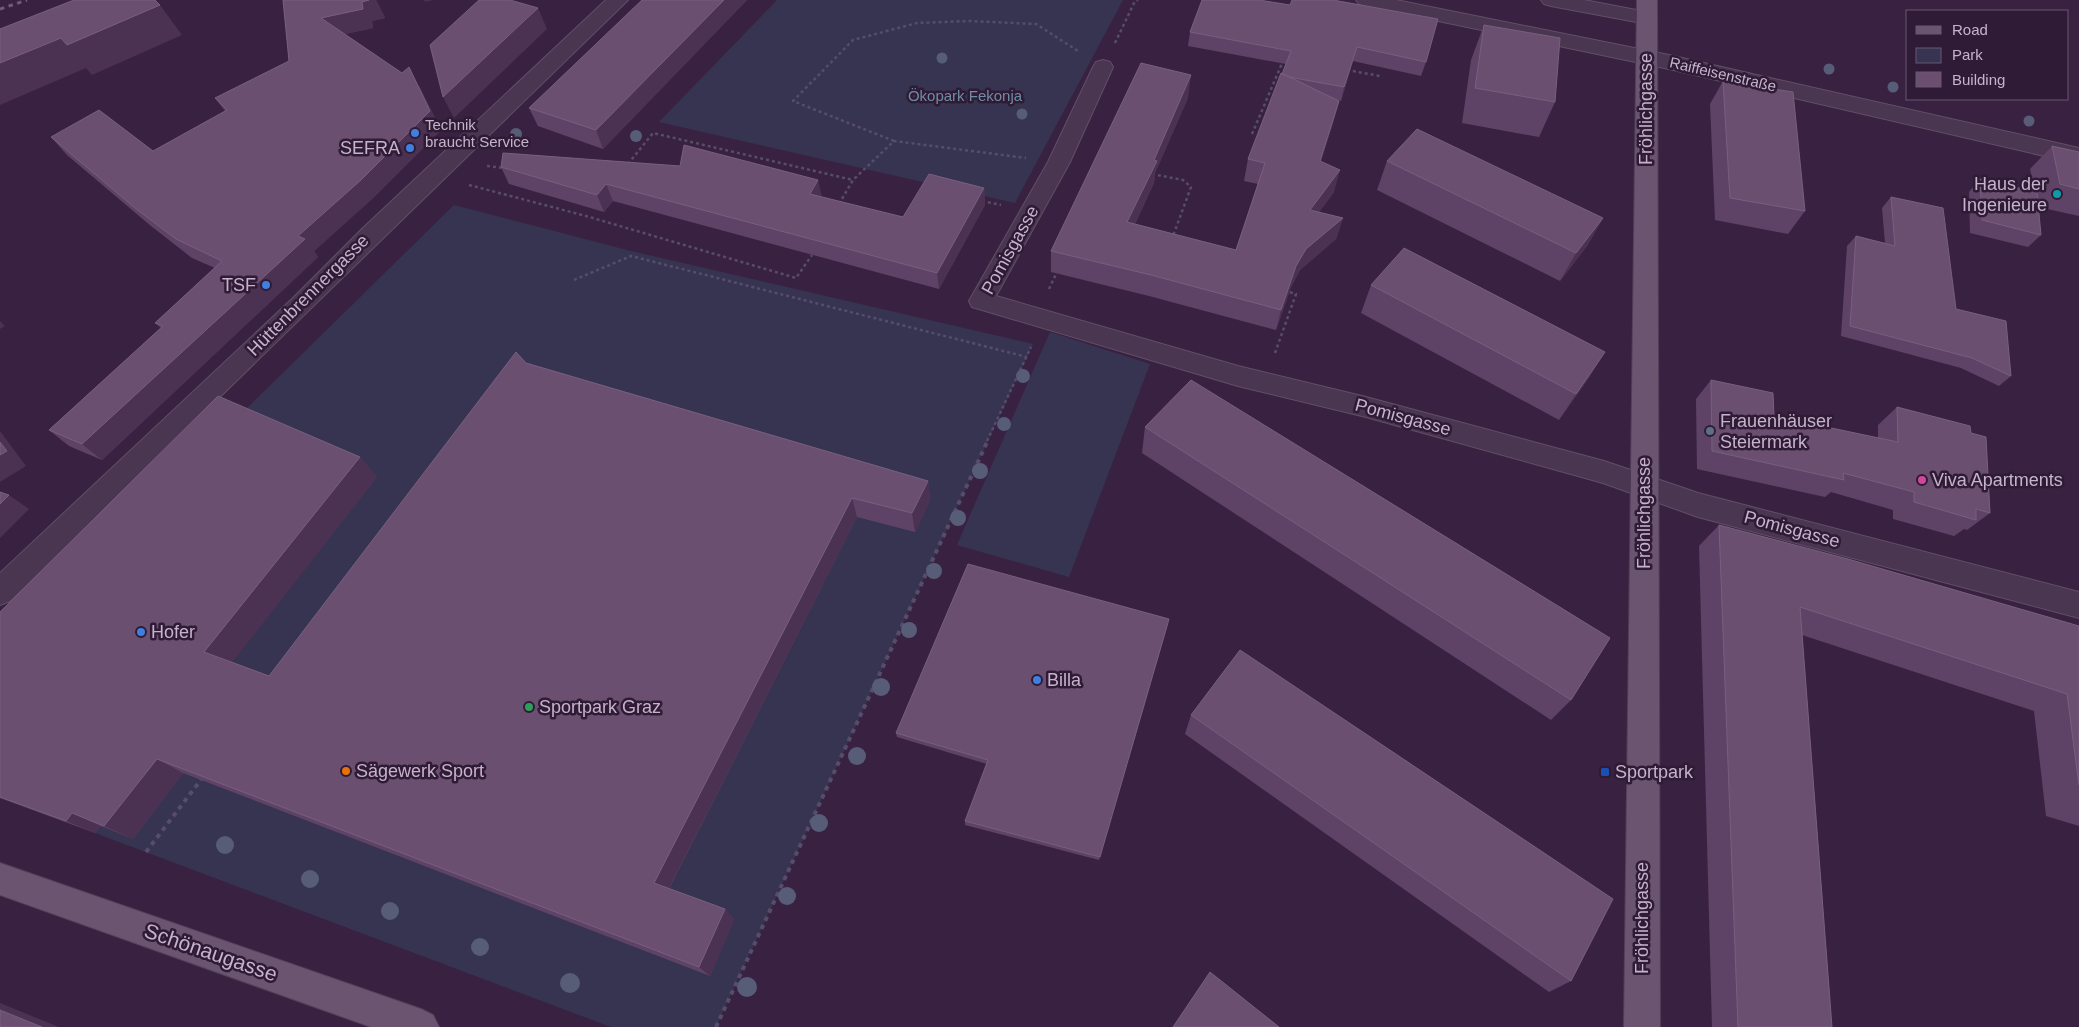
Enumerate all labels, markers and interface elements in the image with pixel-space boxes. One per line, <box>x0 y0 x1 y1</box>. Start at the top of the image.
legend <box>1906 10 2069 100</box>
text: Road <box>1952 21 1988 38</box>
text: Park <box>1952 46 1983 63</box>
street label: Fröhlichgasse <box>1636 53 1656 165</box>
street label: Raiffeisenstraße <box>1668 53 1778 95</box>
text: Building <box>1952 71 2005 88</box>
park label: Ökopark Fekonja <box>908 87 1023 104</box>
place label: Technik braucht Service <box>425 116 529 150</box>
marker: Technik braucht Service <box>409 127 421 139</box>
place label: SEFRA <box>340 138 400 158</box>
marker: SEFRA <box>404 142 416 154</box>
place label: Haus der Ingenieure <box>1962 174 2047 215</box>
marker: Haus der Ingenieure <box>2051 188 2063 200</box>
street label: Pomisgasse <box>977 202 1043 298</box>
street label: Hüttenbrennergasse <box>243 230 373 360</box>
place label: TSF <box>222 275 256 295</box>
marker: TSF <box>260 279 272 291</box>
street label: Pomisgasse <box>1353 395 1453 439</box>
place label: Frauenhäuser Steiermark <box>1720 411 1832 452</box>
marker: Frauenhäuser Steiermark <box>1704 425 1716 437</box>
street label: Fröhlichgasse <box>1634 457 1654 569</box>
place label: Viva Apartments <box>1932 470 2063 490</box>
marker: Viva Apartments <box>1916 474 1928 486</box>
street label: Pomisgasse <box>1742 507 1842 551</box>
place label: Hofer <box>151 622 195 642</box>
marker: Hofer <box>135 626 147 638</box>
place label: Billa <box>1047 670 1082 690</box>
marker: Billa <box>1031 674 1043 686</box>
place label: Sportpark Graz <box>539 697 661 717</box>
marker: Sportpark Graz <box>523 701 535 713</box>
place label: Sägewerk Sport <box>356 761 484 781</box>
place label: Sportpark <box>1615 762 1694 782</box>
marker: Sägewerk Sport <box>340 765 352 777</box>
marker: Sportpark <box>1599 766 1611 778</box>
street label: Fröhlichgasse <box>1632 862 1652 974</box>
street label: Schönaugasse <box>142 919 280 985</box>

